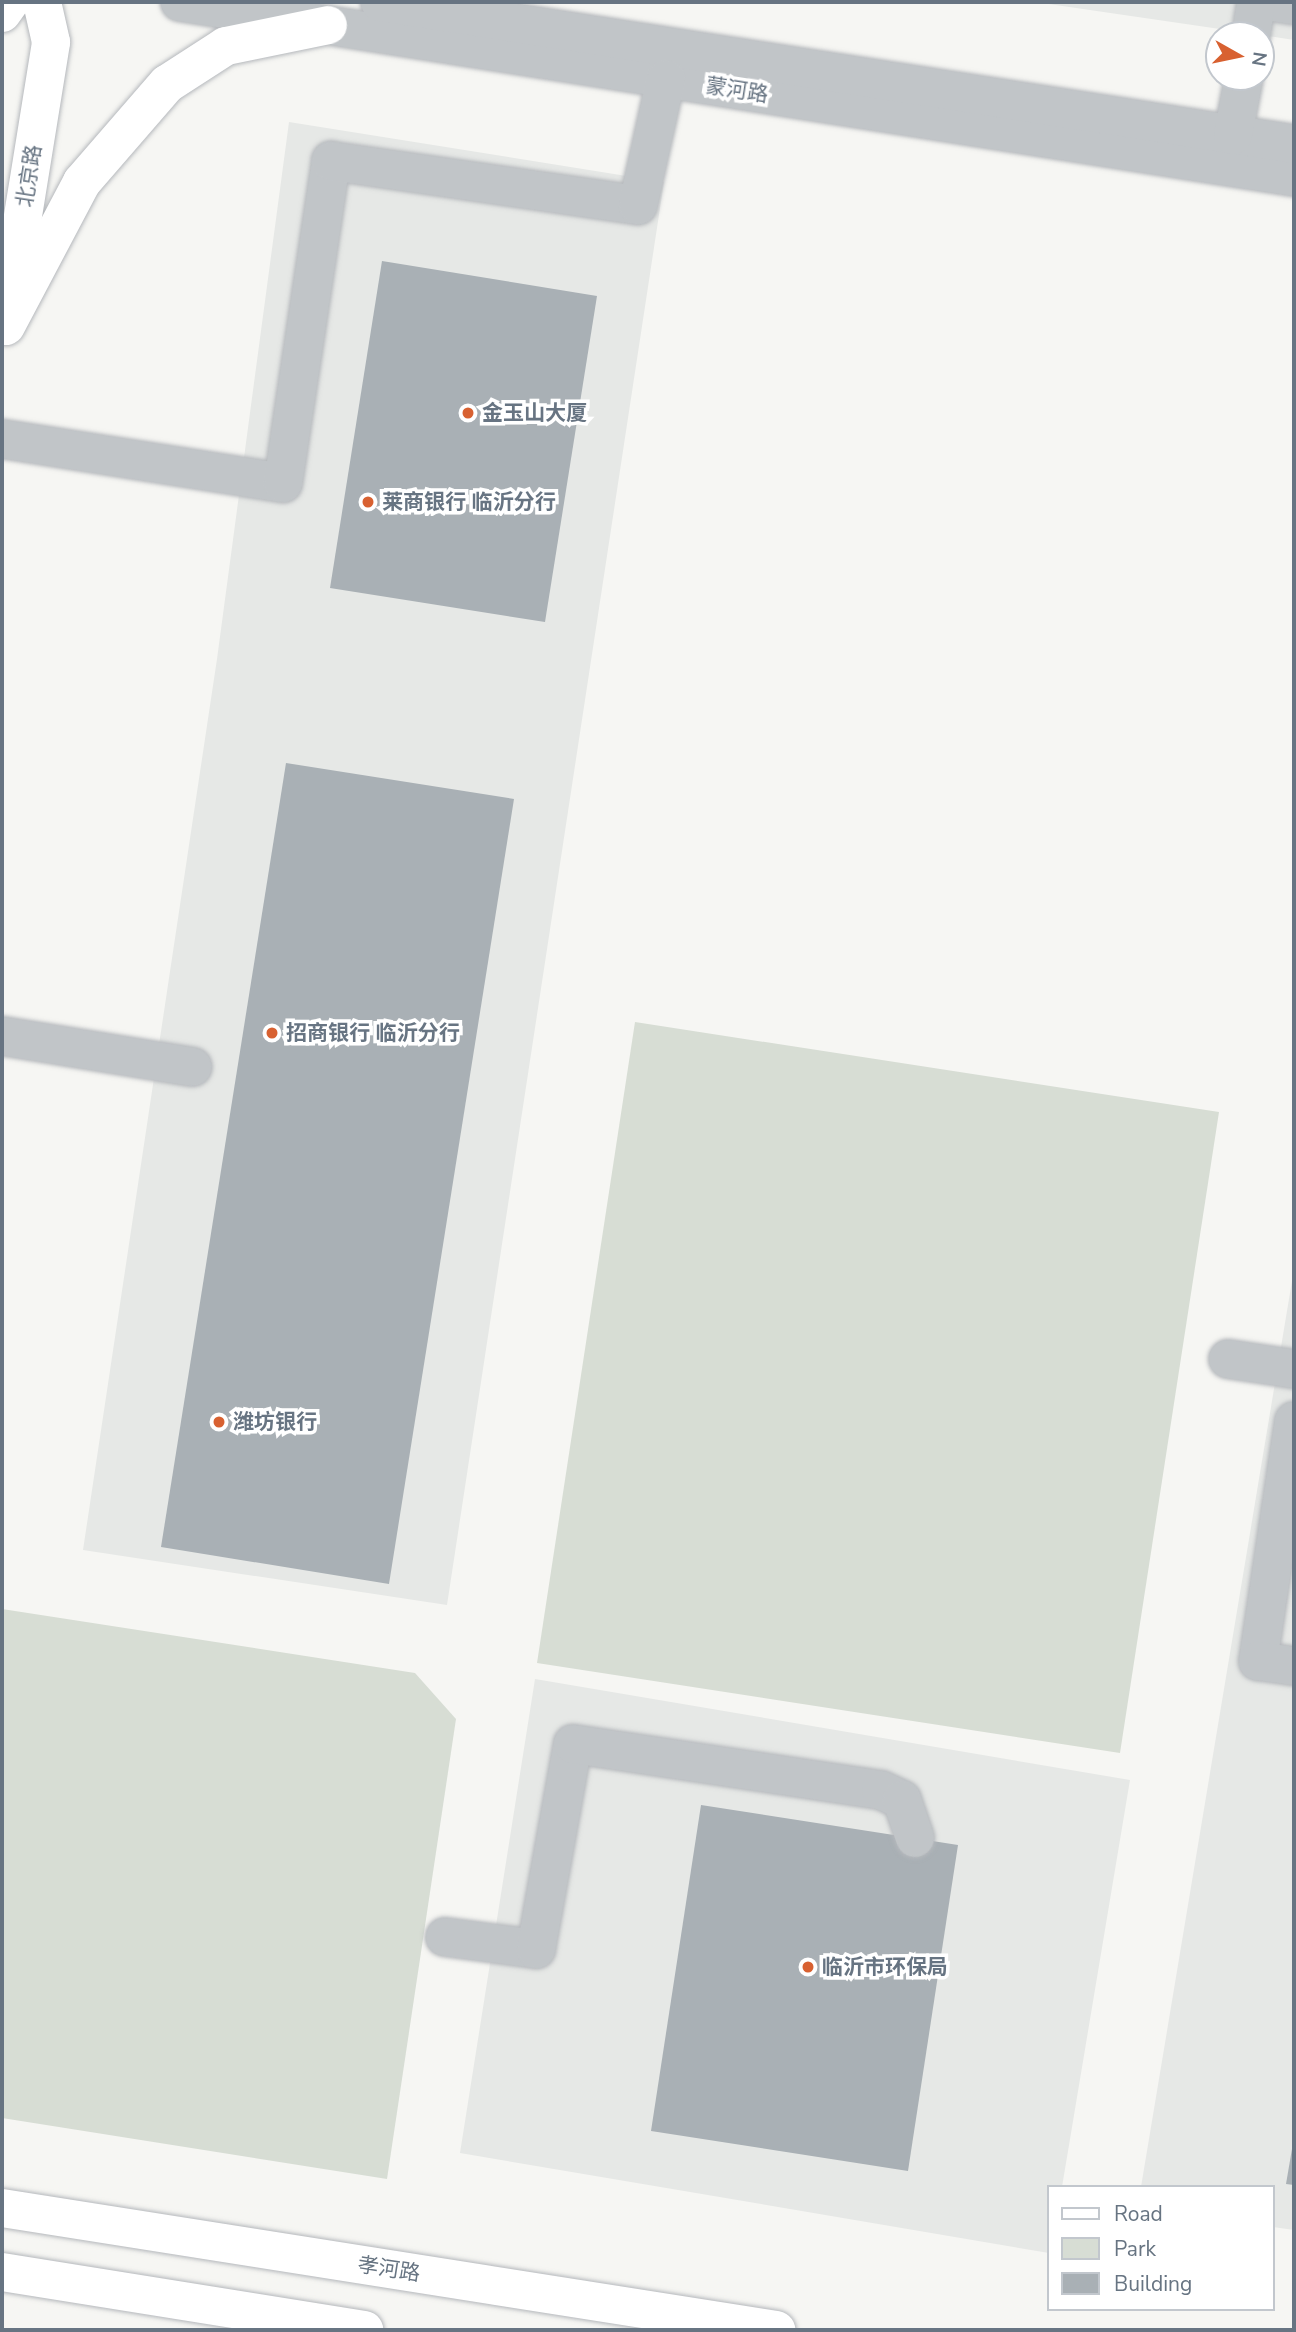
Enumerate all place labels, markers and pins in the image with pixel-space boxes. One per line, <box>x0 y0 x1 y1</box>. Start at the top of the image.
place label: 金玉山大厦 <box>482 400 587 426</box>
marker: 金玉山大厦 <box>460 405 476 421</box>
place label: 莱商银行 临沂分行 <box>382 489 556 515</box>
marker: 莱商银行 临沂分行 <box>360 494 376 510</box>
place label: 招商银行 临沂分行 <box>286 1020 460 1046</box>
marker: 招商银行 临沂分行 <box>264 1025 280 1041</box>
place label: 潍坊银行 <box>233 1409 317 1435</box>
marker: 潍坊银行 <box>211 1414 227 1430</box>
place label: 临沂市环保局 <box>822 1954 948 1980</box>
marker: 临沂市环保局 <box>800 1959 816 1975</box>

